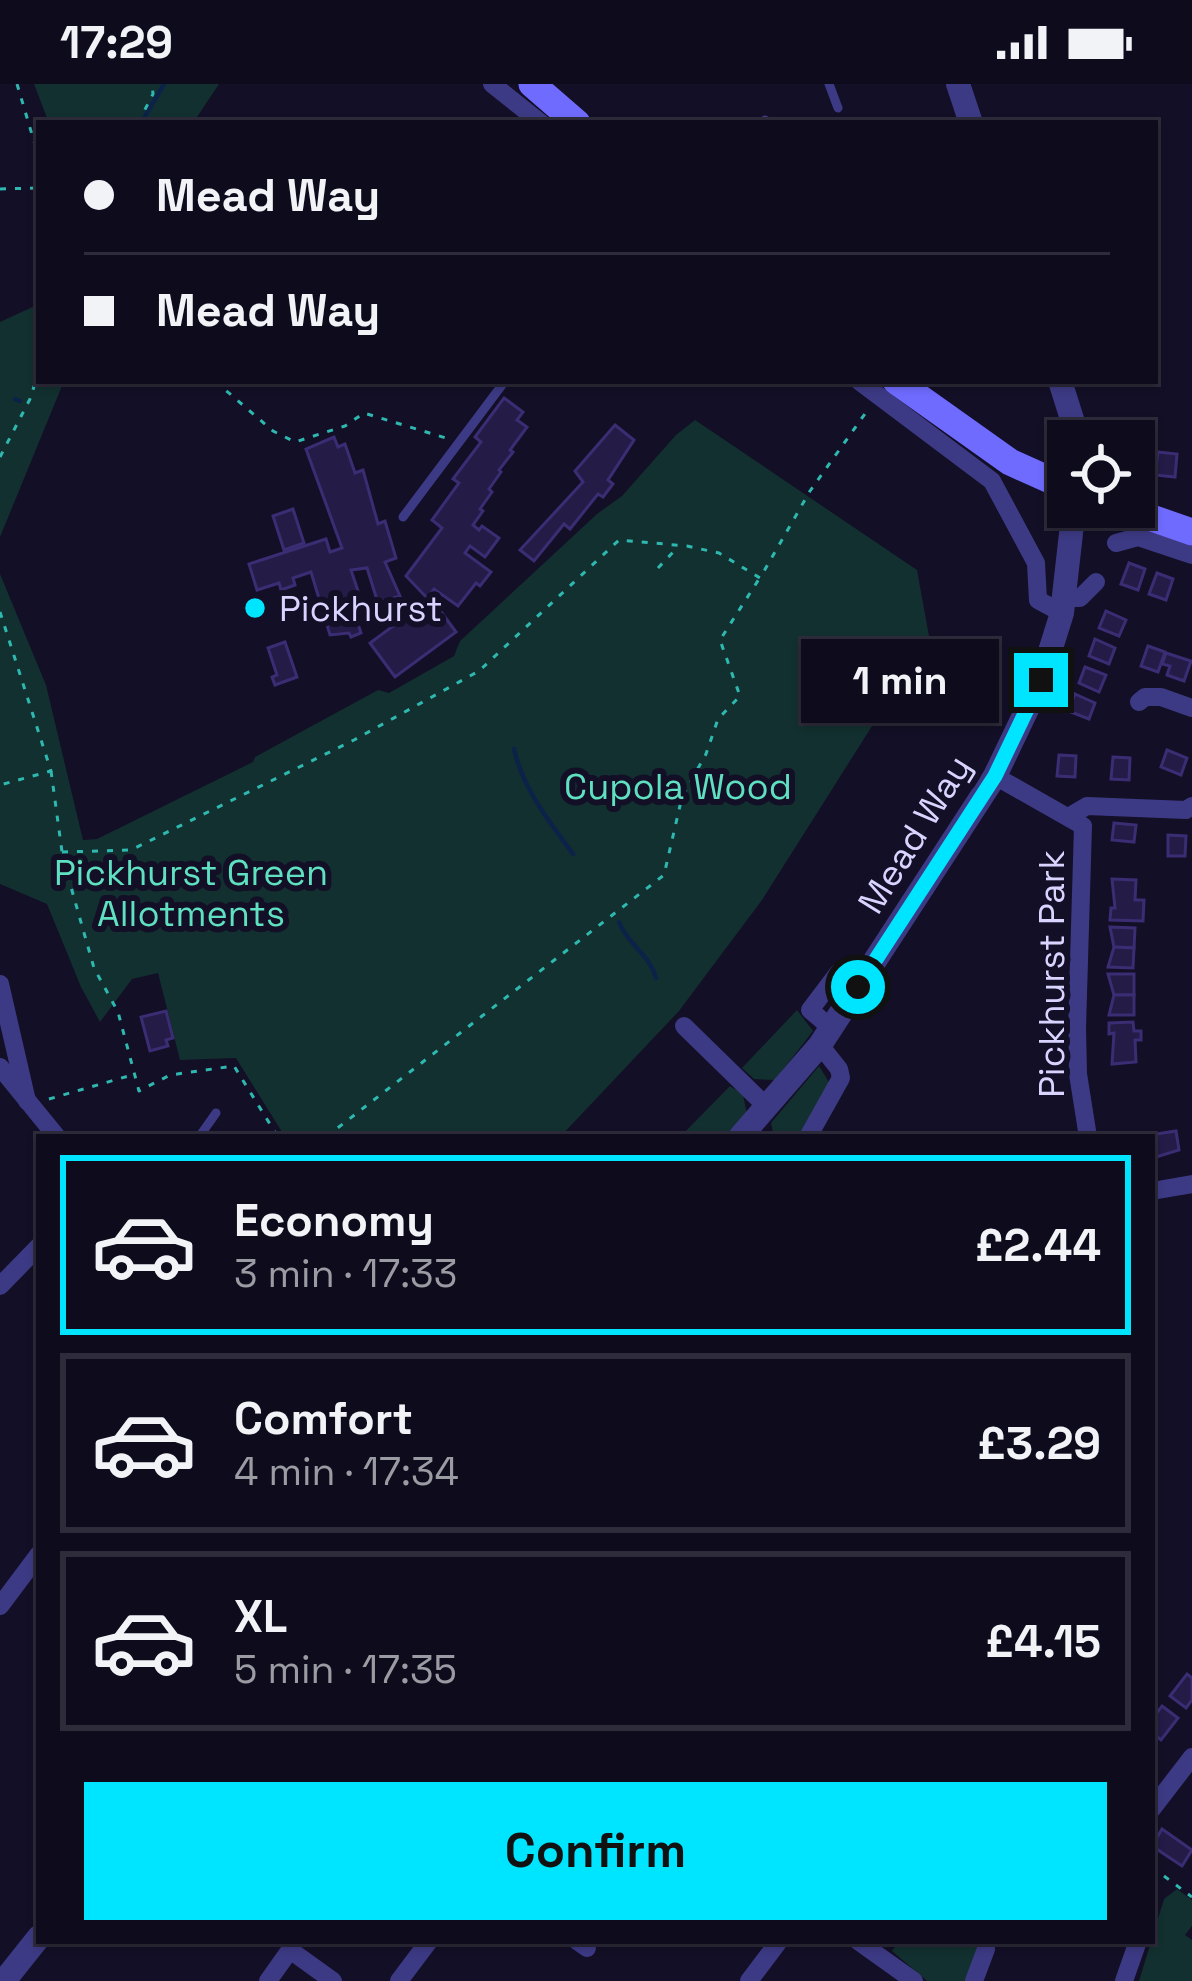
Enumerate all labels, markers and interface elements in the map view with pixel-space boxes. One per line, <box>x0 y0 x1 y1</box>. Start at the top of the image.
text: 17:29 <box>60 14 173 71</box>
text: Mead Way <box>156 167 380 224</box>
text: Mead Way <box>156 282 380 339</box>
map controls <box>1047 420 1155 528</box>
button: locate <box>1047 420 1155 528</box>
place label: Pickhurst <box>279 586 443 632</box>
marker: Pickhurst <box>242 595 268 621</box>
callout: 1 min <box>801 638 999 722</box>
route end <box>1014 653 1068 707</box>
text: 1 min <box>852 656 948 705</box>
street label: Mead Way <box>848 747 982 922</box>
park label: Cupola Wood <box>564 764 792 810</box>
park label: Pickhurst Green Allotments <box>54 850 328 937</box>
street label: Pickhurst Park <box>1029 850 1075 1098</box>
route start <box>831 960 885 1014</box>
icon: car <box>90 1191 198 1299</box>
text: Economy <box>234 1192 434 1249</box>
text: £2.44 <box>975 1217 1101 1274</box>
text: 3 min · 17:33 <box>234 1249 457 1298</box>
icon: car <box>90 1389 198 1497</box>
text: Comfort <box>234 1390 413 1447</box>
text: £3.29 <box>977 1415 1101 1472</box>
text: 4 min · 17:34 <box>234 1447 459 1496</box>
icon: car <box>90 1587 198 1695</box>
text: XL <box>234 1588 287 1645</box>
text: £4.15 <box>985 1613 1101 1670</box>
text: 5 min · 17:35 <box>234 1645 457 1694</box>
button: Confirm <box>84 1782 1107 1920</box>

